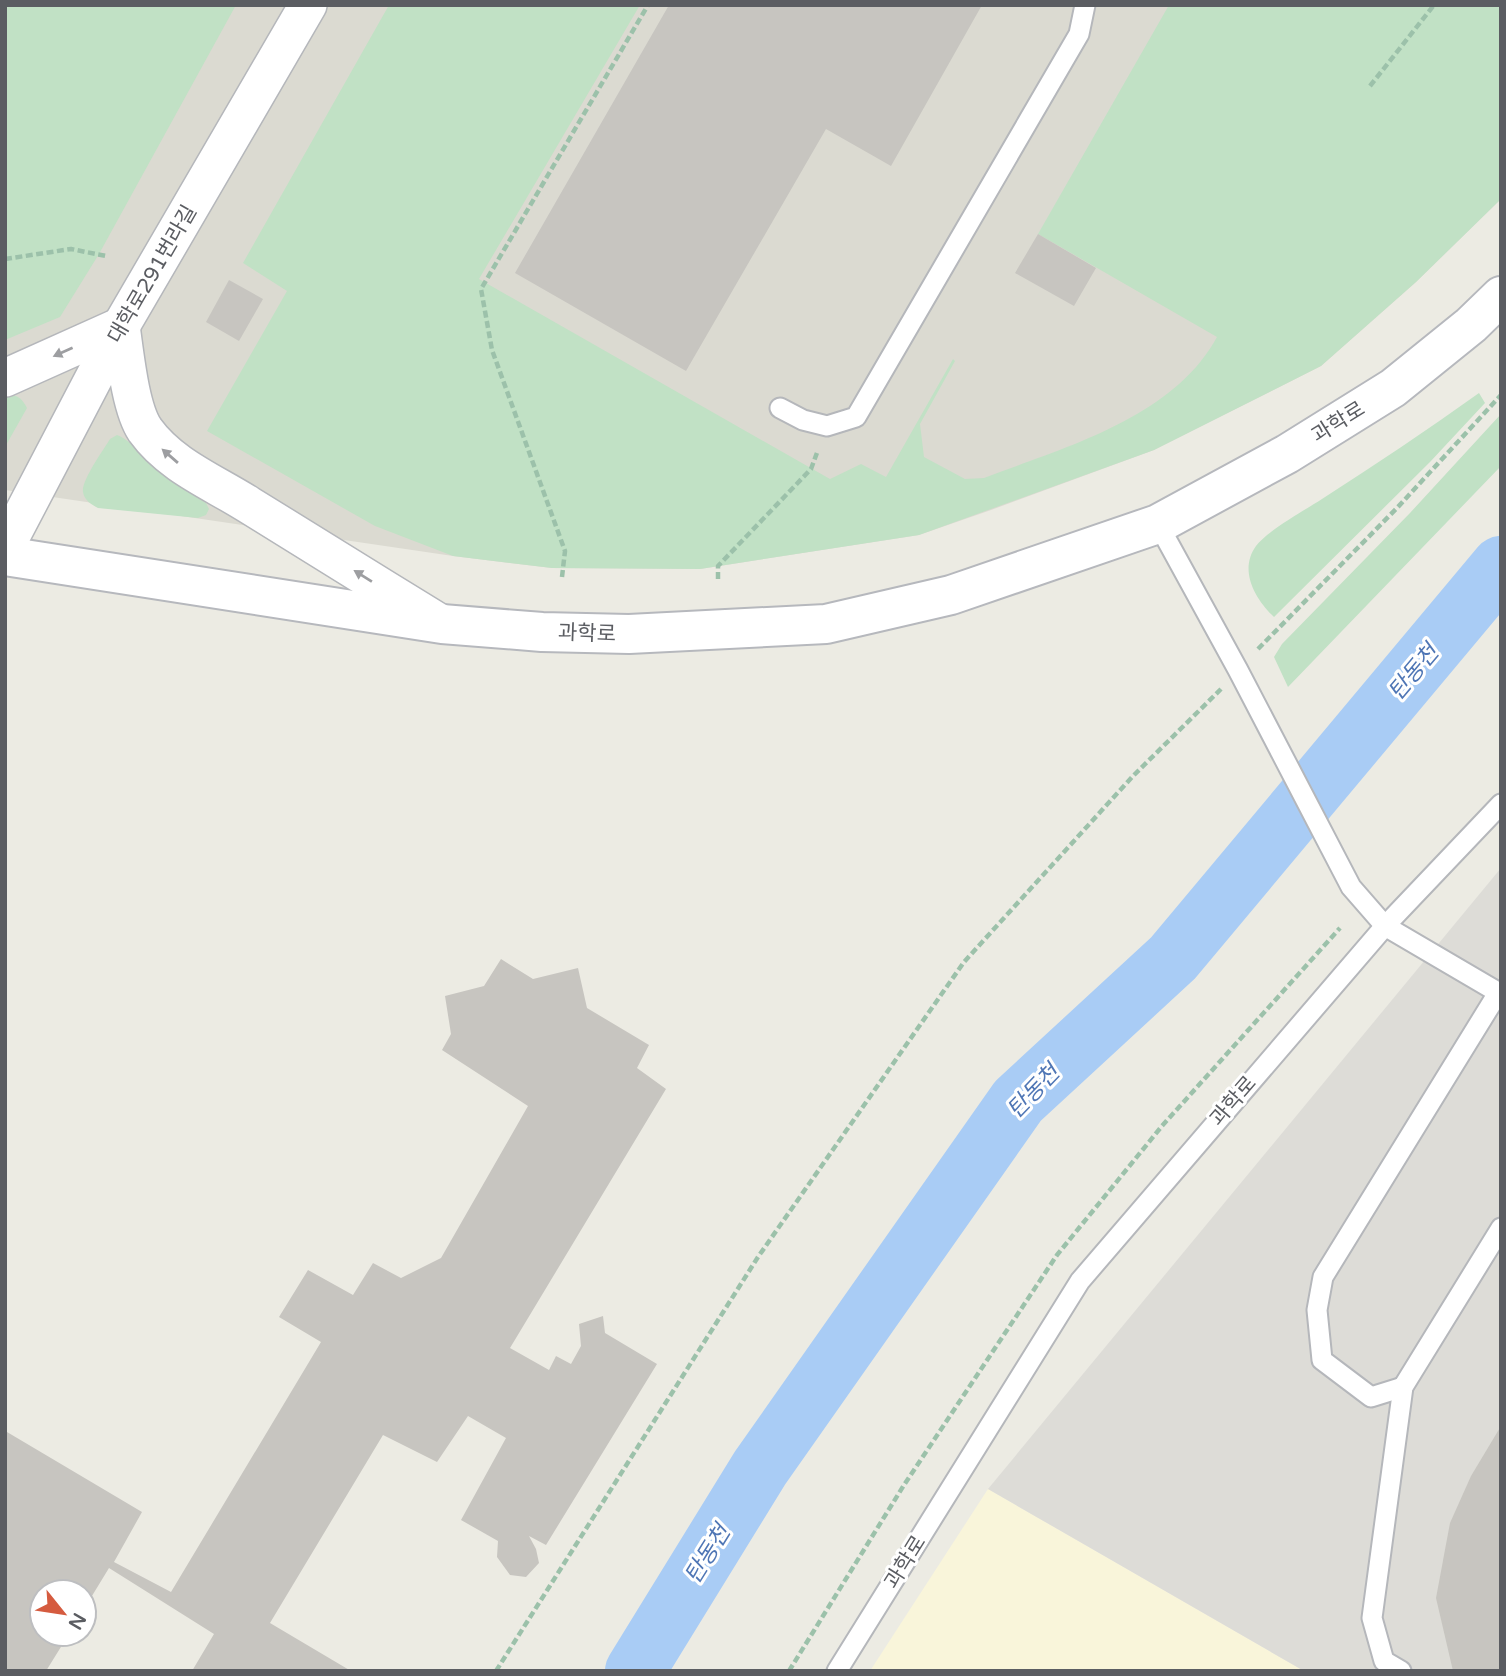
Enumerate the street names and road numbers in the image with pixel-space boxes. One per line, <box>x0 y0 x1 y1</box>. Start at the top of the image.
street label: 대학로291번라길 <box>103 201 202 348</box>
street label: 과학로 <box>1307 396 1369 448</box>
street label: 과학로 <box>558 620 616 647</box>
street label: 과학로 <box>1205 1071 1262 1131</box>
street label: 과학로 <box>879 1531 931 1593</box>

